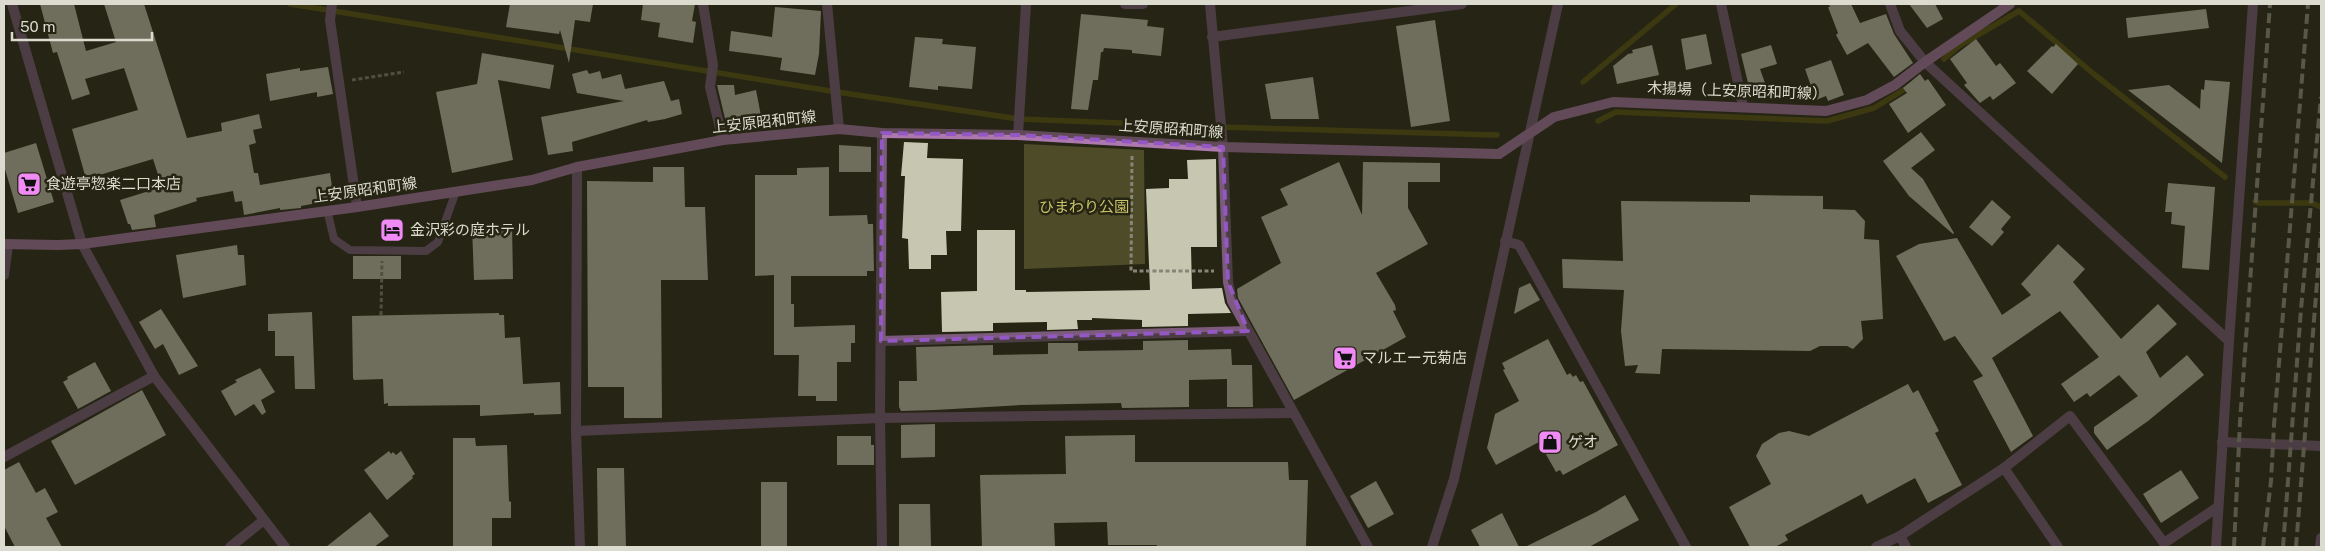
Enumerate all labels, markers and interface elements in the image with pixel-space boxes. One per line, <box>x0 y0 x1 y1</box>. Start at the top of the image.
scale bar <box>12 10 152 42</box>
text: 50 m <box>20 18 55 35</box>
street label: 木揚場（上安原昭和町線） <box>1647 79 1827 102</box>
street label: 上安原昭和町線 <box>711 108 817 135</box>
street label: 上安原昭和町線 <box>1118 116 1224 141</box>
supermarket icon: 食遊亭惣楽二口本店 <box>16 171 42 197</box>
street label: 上安原昭和町線 <box>312 174 418 205</box>
place label: 食遊亭惣楽二口本店 <box>46 175 181 192</box>
park label: ひまわり公園 <box>1039 198 1129 215</box>
hotel icon: 金沢彩の庭ホテル <box>379 217 405 243</box>
place label: 金沢彩の庭ホテル <box>410 221 530 238</box>
supermarket icon: マルエー元菊店 <box>1332 345 1358 371</box>
place label: マルエー元菊店 <box>1362 349 1467 366</box>
shop icon: ゲオ <box>1537 429 1563 455</box>
place label: ゲオ <box>1568 433 1598 450</box>

